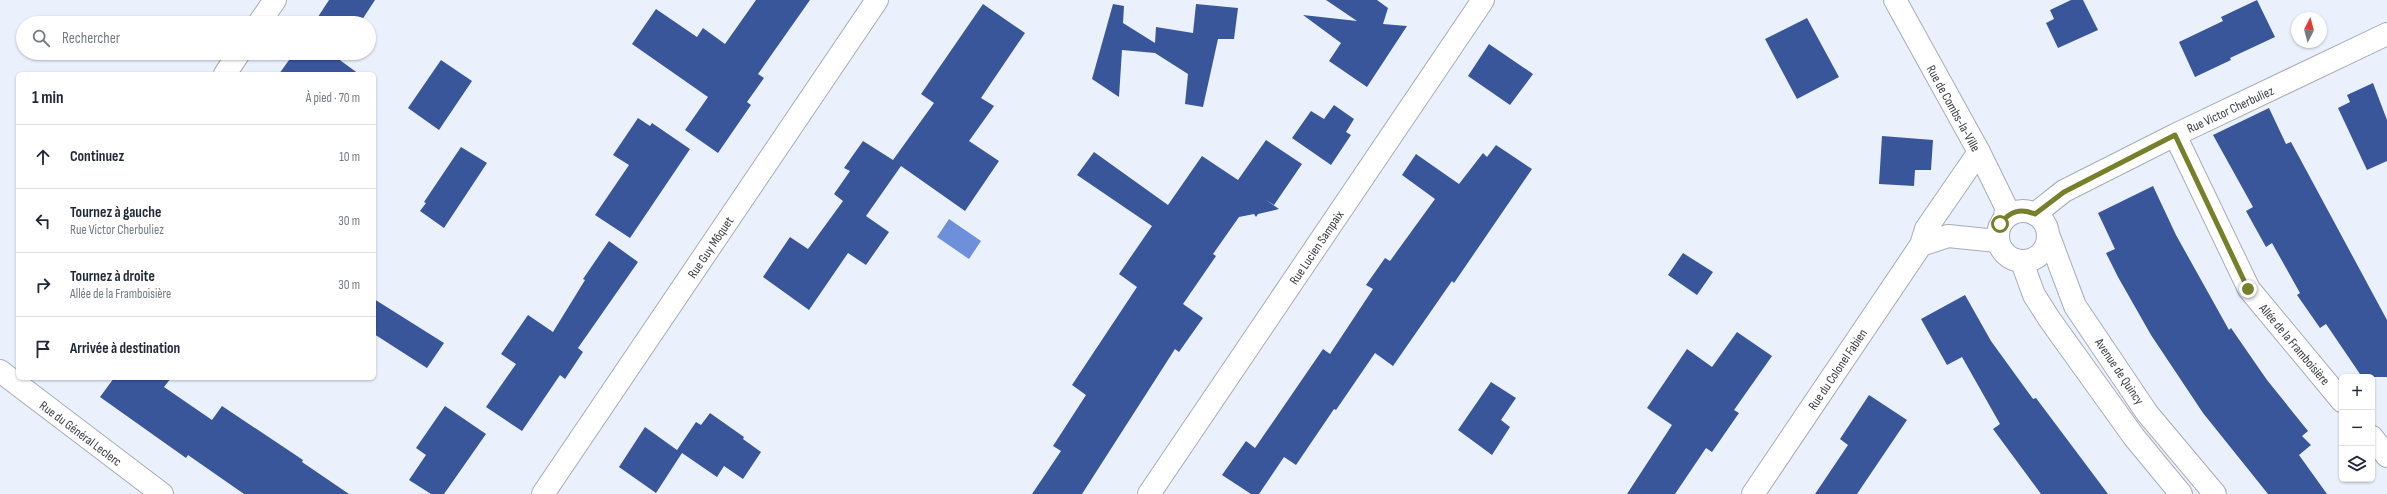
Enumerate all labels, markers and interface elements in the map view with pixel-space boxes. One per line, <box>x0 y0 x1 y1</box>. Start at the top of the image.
north arrow <box>2291 12 2327 48</box>
search box <box>16 16 376 60</box>
icon: search <box>30 27 52 49</box>
text: Rechercher <box>62 29 120 48</box>
street label: Rue de Combs-la-Ville <box>1923 62 1983 155</box>
street label: Rue Victor Cherbuliez <box>2185 83 2277 137</box>
text: 1 min <box>32 88 64 108</box>
text: À pied · 70 m <box>306 90 360 106</box>
icon: ahead <box>32 146 54 168</box>
text: Continuez <box>70 147 124 166</box>
text: 10 m <box>339 149 360 165</box>
text: Tournez à gauche <box>70 203 161 222</box>
street label: Rue Lucien Sampaix <box>1286 207 1348 288</box>
icon: left <box>32 210 54 232</box>
text: 30 m <box>338 213 360 229</box>
street label: Rue Guy Môquet <box>684 214 737 281</box>
route start <box>1991 215 2009 233</box>
text: Rue Victor Cherbuliez <box>70 222 164 238</box>
text: Tournez à droite <box>70 267 155 286</box>
icon: right <box>32 274 54 296</box>
text: 30 m <box>338 277 360 293</box>
route end <box>2239 280 2257 298</box>
text: Allée de la Framboisière <box>70 286 171 302</box>
street label: Allée de la Framboisière <box>2255 300 2333 389</box>
street label: Rue du Colonel Fabien <box>1805 326 1871 413</box>
street label: Avenue de Quincy <box>2091 335 2147 408</box>
icon: arrive <box>32 338 54 360</box>
text: Arrivée à destination <box>70 339 180 358</box>
map controls <box>2339 374 2375 482</box>
button: + <box>2339 374 2375 410</box>
street label: Rue du Général Leclerc <box>36 398 125 470</box>
button: − <box>2339 410 2375 446</box>
button: layers <box>2339 446 2375 482</box>

